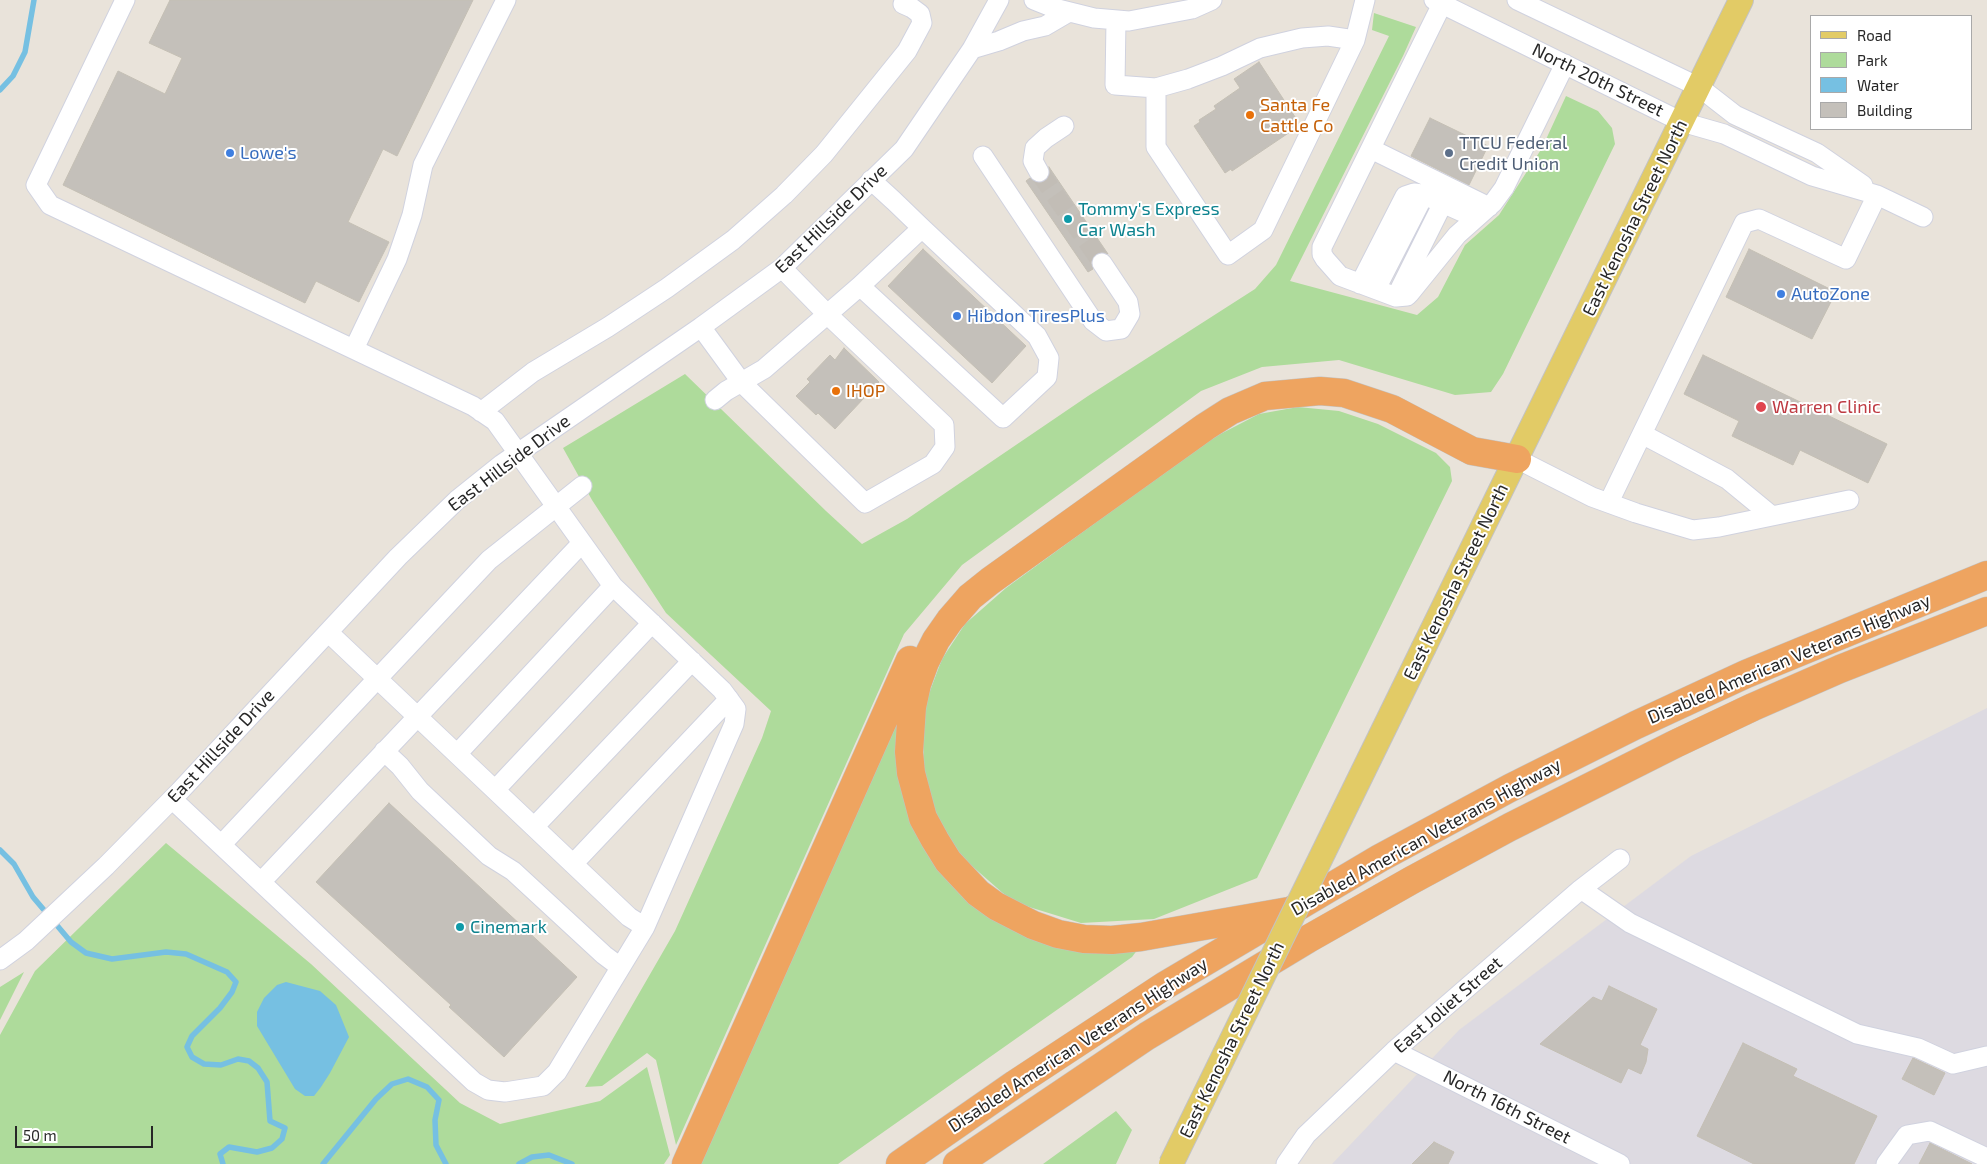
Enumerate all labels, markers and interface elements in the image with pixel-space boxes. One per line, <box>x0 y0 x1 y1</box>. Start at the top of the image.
legend <box>1810 15 1972 130</box>
text: Road <box>1857 26 1892 44</box>
street label: North 20th Street <box>1529 39 1667 121</box>
text: Park <box>1857 51 1888 69</box>
text: Water <box>1857 76 1899 94</box>
place label: Santa Fe Cattle Co <box>1260 94 1333 136</box>
text: Building <box>1857 101 1912 119</box>
marker: Santa Fe Cattle Co <box>1244 109 1256 121</box>
street label: East Kenosha Street North <box>1578 116 1692 320</box>
place label: TTCU Federal Credit Union <box>1459 132 1567 174</box>
place label: Lowe's <box>240 142 297 164</box>
marker: Lowe's <box>224 147 236 159</box>
marker: TTCU Federal Credit Union <box>1443 147 1455 159</box>
street label: East Hillside Drive <box>770 160 892 278</box>
place label: Tommy's Express Car Wash <box>1078 198 1220 240</box>
marker: Tommy's Express Car Wash <box>1062 213 1074 225</box>
place label: AutoZone <box>1791 283 1870 305</box>
marker: AutoZone <box>1775 288 1787 300</box>
place label: Hibdon TiresPlus <box>967 305 1105 327</box>
marker: Hibdon TiresPlus <box>951 310 963 322</box>
place label: IHOP <box>846 380 885 402</box>
marker: IHOP <box>830 385 842 397</box>
place label: Warren Clinic <box>1772 396 1881 418</box>
marker: Warren Clinic <box>1754 400 1768 414</box>
street label: East Hillside Drive <box>444 410 574 516</box>
street label: East Kenosha Street North <box>1399 480 1513 684</box>
street label: Disabled American Veterans Highway <box>1644 589 1934 729</box>
street label: East Hillside Drive <box>163 685 279 807</box>
street label: Disabled American Veterans Highway <box>1287 754 1565 920</box>
place label: Cinemark <box>470 916 547 938</box>
marker: Cinemark <box>454 921 466 933</box>
street label: East Kenosha Street North <box>1175 938 1289 1142</box>
street label: East Joliet Street <box>1389 952 1507 1058</box>
street label: Disabled American Veterans Highway <box>944 953 1212 1137</box>
street label: North 16th Street <box>1440 1066 1574 1148</box>
scale bar <box>18 1116 155 1148</box>
text: 50 m <box>23 1126 57 1144</box>

